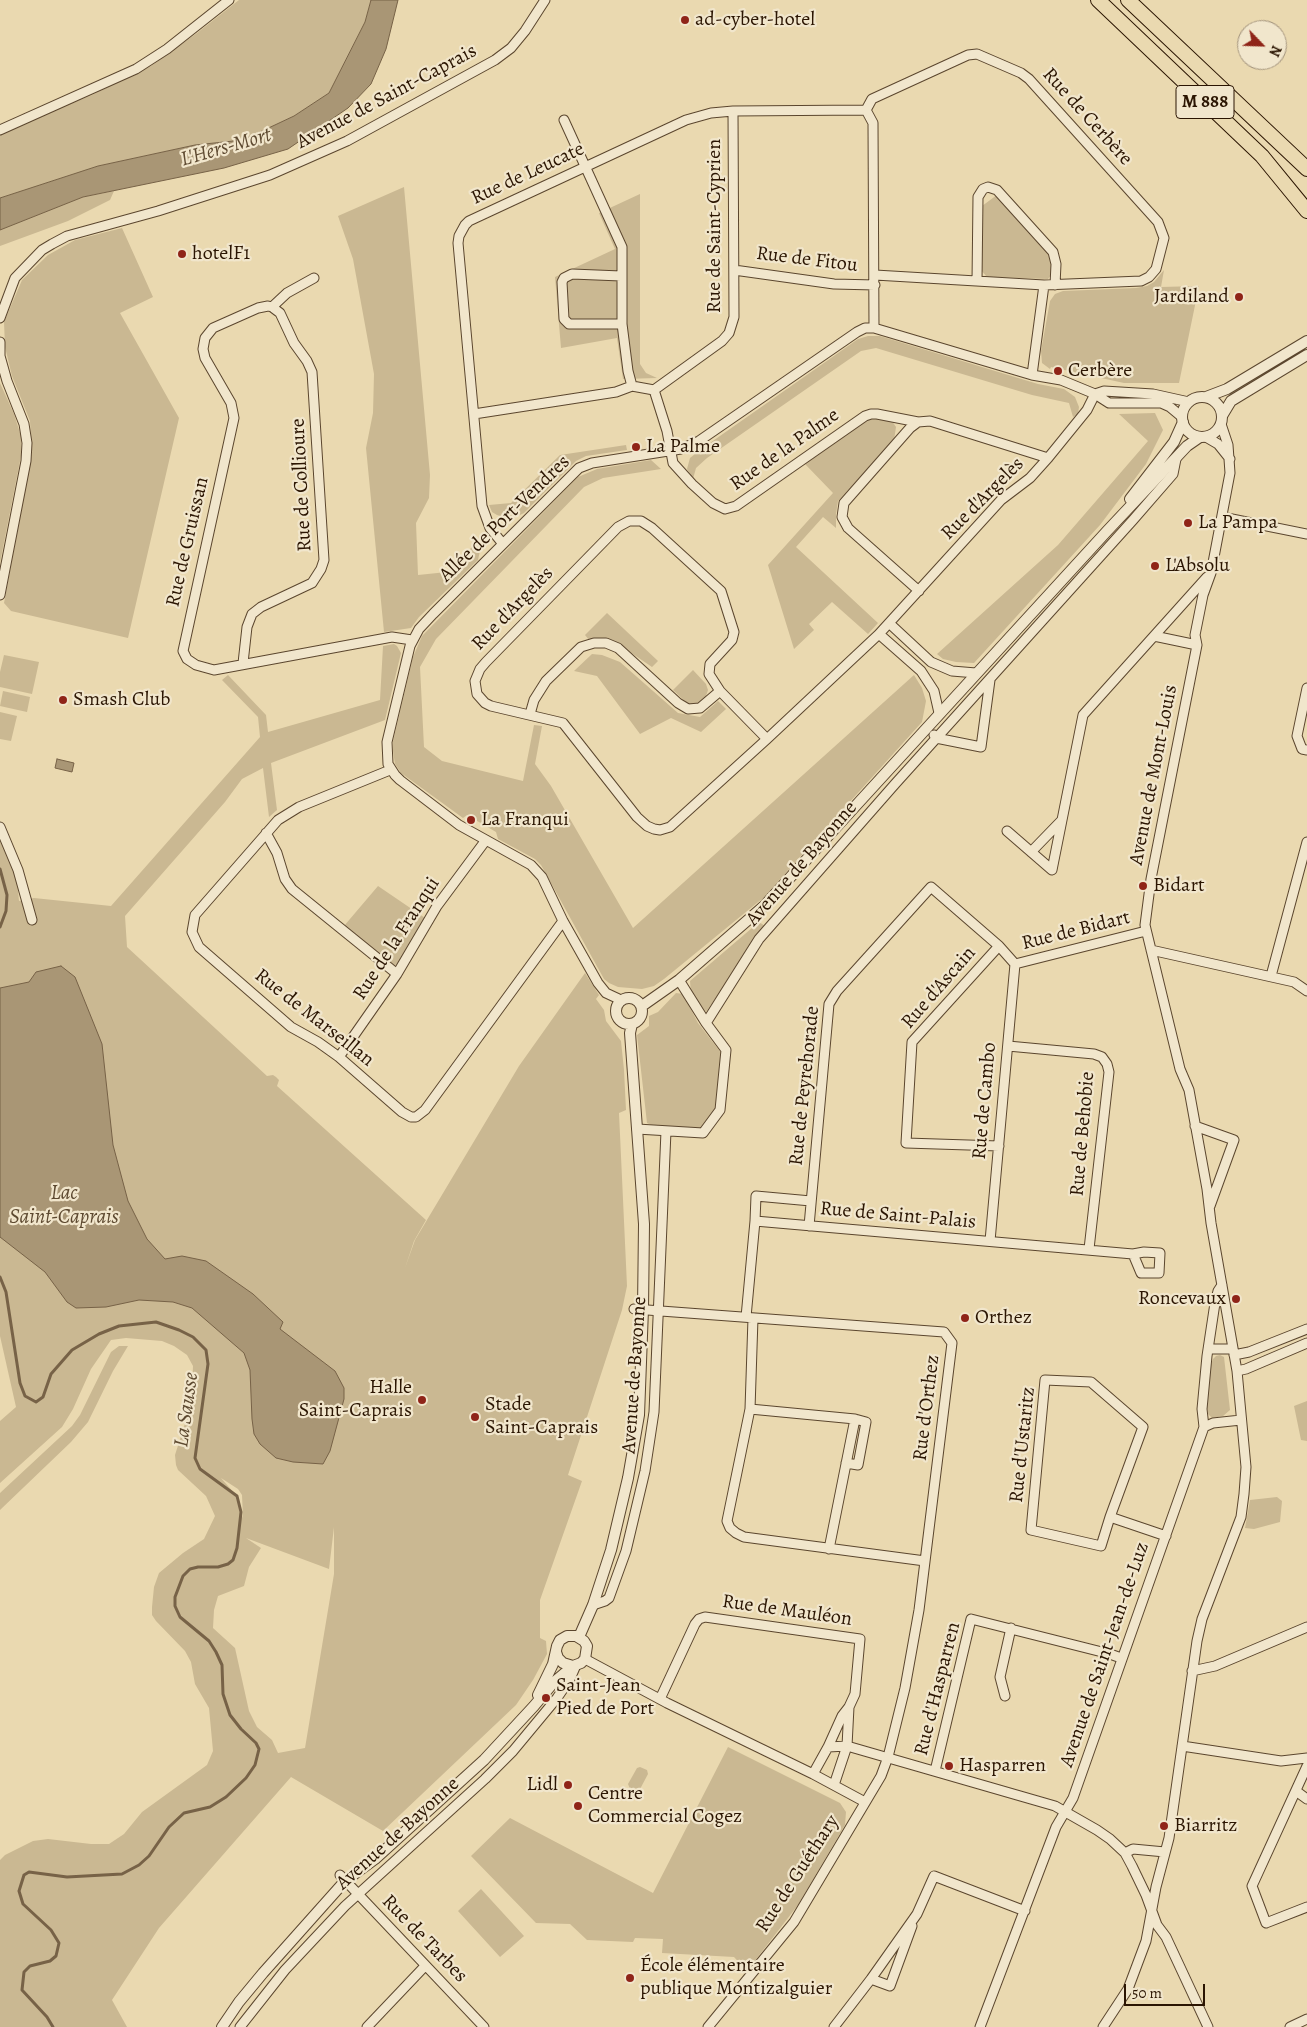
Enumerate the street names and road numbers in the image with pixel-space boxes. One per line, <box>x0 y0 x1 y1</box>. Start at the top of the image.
street label: Avenue de Saint-Caprais <box>293 39 481 155</box>
street label: Rue de Cerbère <box>1037 63 1137 171</box>
road number: M 888 <box>1176 85 1234 118</box>
street label: Rue de Leucate <box>468 137 588 211</box>
street label: Rue de Saint-Cyprien <box>703 139 727 313</box>
street label: Rue de Fitou <box>755 242 859 278</box>
street label: Rue de la Palme <box>726 404 844 496</box>
street label: Rue de Collioure <box>287 418 317 552</box>
street label: Allée de Port-Vendres <box>435 450 575 588</box>
street label: Rue d'Argelès <box>937 453 1029 545</box>
street label: Rue de Gruissan <box>161 475 215 609</box>
street label: Rue d'Argelès <box>467 562 559 656</box>
street label: Avenue de Mont-Louis <box>1125 683 1183 867</box>
street label: Avenue de Bayonne <box>741 797 863 931</box>
street label: Rue de la Franqui <box>348 873 446 1005</box>
street label: Rue de Bidart <box>1019 906 1133 956</box>
street label: Rue d'Ascain <box>897 942 981 1034</box>
street label: Rue de Marseillan <box>249 964 379 1072</box>
street label: Rue de Peyrehorade <box>785 1005 825 1167</box>
street label: Rue de Cambo <box>968 1041 1002 1161</box>
street label: Rue de Behobie <box>1066 1071 1100 1197</box>
street label: Rue de Saint-Palais <box>819 1197 977 1235</box>
street label: Avenue de Bayonne <box>618 1296 652 1454</box>
street label: Rue d'Orthez <box>909 1354 945 1462</box>
street label: Rue d'Ustaritz <box>1005 1386 1041 1504</box>
street label: Avenue de Saint-Jean-de-Luz <box>1055 1539 1155 1771</box>
street label: Rue de Mauléon <box>721 1590 853 1632</box>
street label: Rue d'Hasparren <box>910 1620 966 1758</box>
street label: Avenue de Bayonne <box>331 1772 465 1896</box>
street label: Rue de Guéthary <box>751 1811 845 1937</box>
street label: Rue de Tarbes <box>376 1890 472 1988</box>

